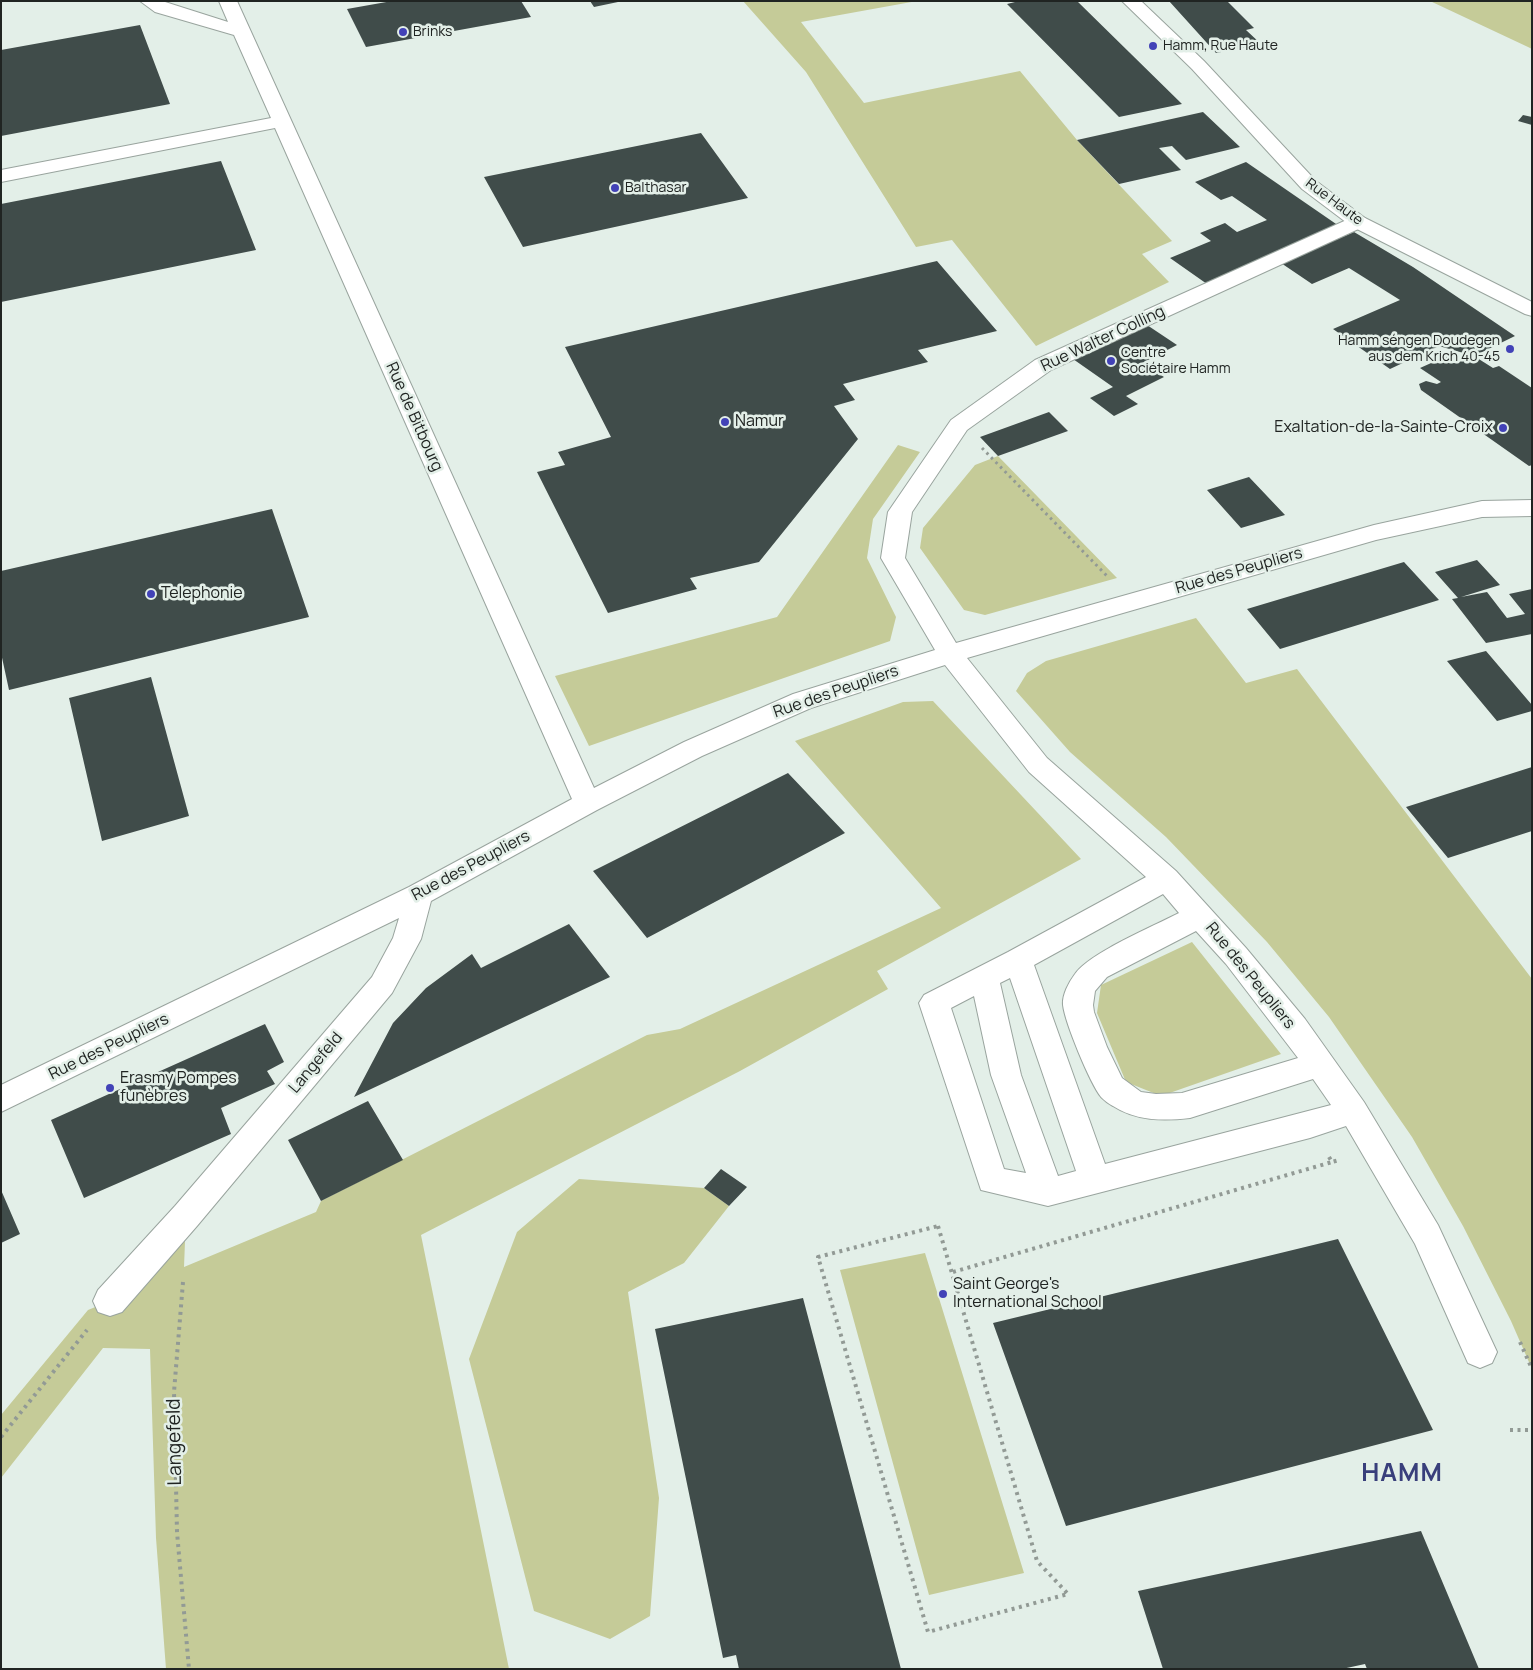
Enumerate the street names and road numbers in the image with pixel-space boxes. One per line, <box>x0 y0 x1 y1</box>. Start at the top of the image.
street label: Rue Haute <box>1302 175 1366 229</box>
street label: Rue Walter Colling <box>1038 302 1168 376</box>
street label: Rue de Bitbourg <box>381 359 447 475</box>
street label: Rue des Peupliers <box>1173 544 1305 598</box>
street label: Rue des Peupliers <box>771 662 901 722</box>
street label: Rue des Peupliers <box>409 827 533 905</box>
street label: Rue des Peupliers <box>1201 919 1299 1033</box>
street label: Rue des Peupliers <box>46 1010 172 1084</box>
street label: Langefeld <box>285 1029 347 1097</box>
street label: Langefeld <box>163 1398 187 1486</box>

